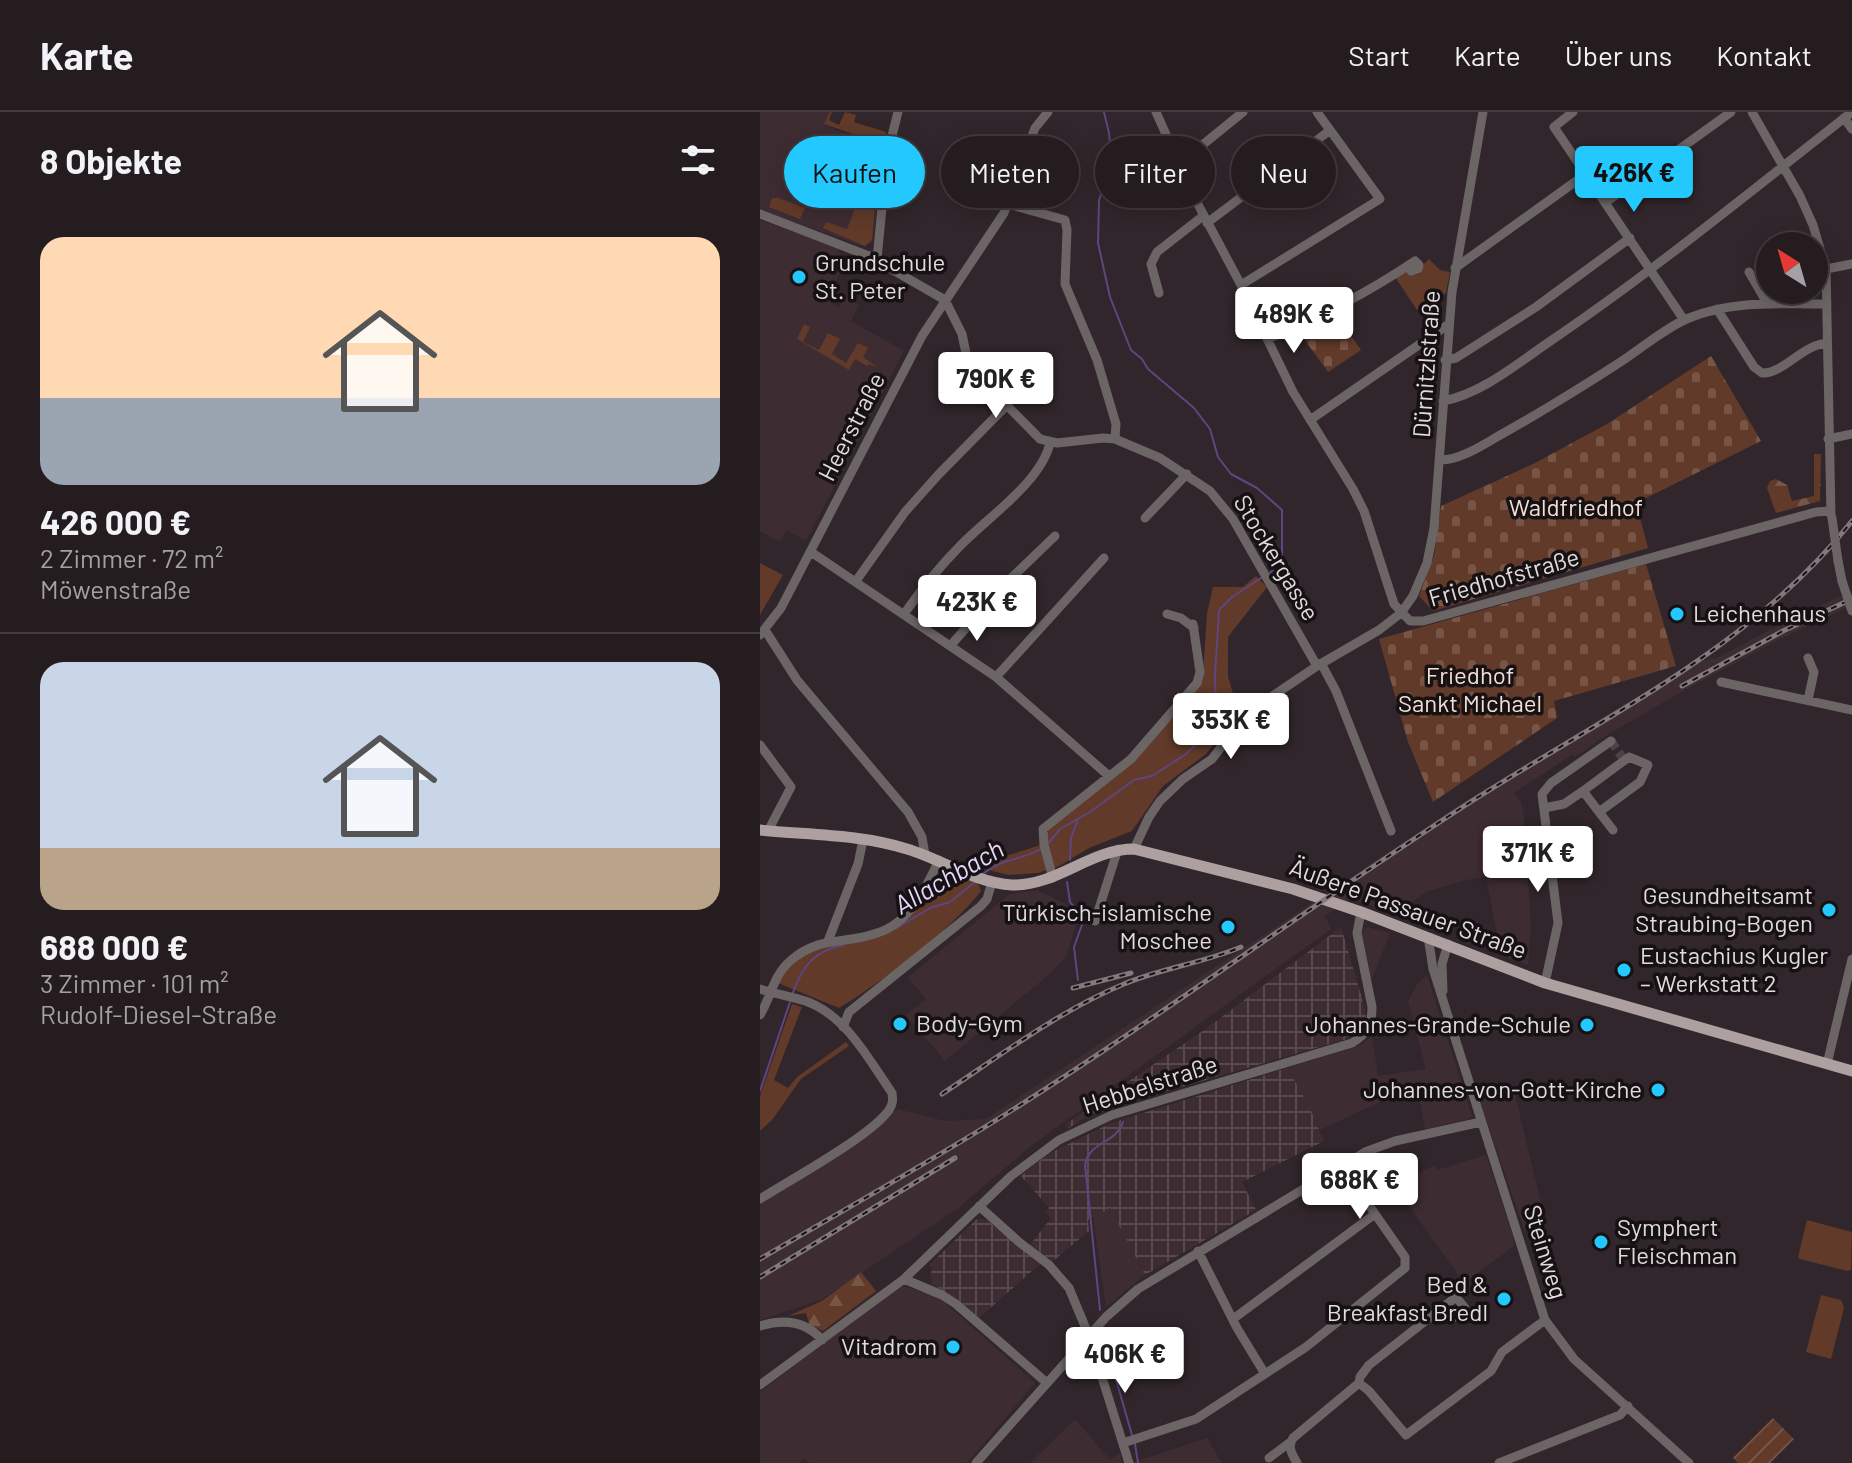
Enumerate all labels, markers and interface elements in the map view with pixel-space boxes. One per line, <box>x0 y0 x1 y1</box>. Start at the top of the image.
text: Karte <box>40 32 134 78</box>
text: Start <box>1348 38 1410 72</box>
text: Karte <box>1454 38 1521 72</box>
text: Über uns <box>1565 38 1672 72</box>
text: Kontakt <box>1716 38 1812 72</box>
chip: Kaufen <box>784 136 925 208</box>
chip: Mieten <box>941 136 1079 208</box>
chip: Filter <box>1095 136 1215 208</box>
chip: Neu <box>1231 136 1336 208</box>
icon: filters <box>676 138 720 182</box>
text: 8 Objekte <box>40 140 182 181</box>
pin: 426K € <box>1569 146 1699 214</box>
text: 426K € <box>1593 156 1675 187</box>
north arrow <box>1756 232 1828 304</box>
map controls <box>1756 232 1828 304</box>
place label: Grundschule St. Peter <box>815 247 945 304</box>
marker: Grundschule St. Peter <box>790 268 808 286</box>
pin: 489K € <box>1229 287 1359 355</box>
icon: home <box>308 289 452 433</box>
street label: Dürnitzlstraße <box>1406 289 1445 438</box>
text: 489K € <box>1253 297 1335 328</box>
pin: 790K € <box>931 352 1061 420</box>
text: 790K € <box>956 362 1036 393</box>
street label: Heerstraße <box>811 367 890 485</box>
street label: Stockergasse <box>1228 489 1326 625</box>
park label: Waldfriedhof <box>1509 492 1643 521</box>
text: 426 000 € <box>40 501 191 542</box>
street label: Friedhofstraße <box>1425 541 1582 612</box>
text: 2 Zimmer · 72 m² <box>40 542 223 573</box>
text: Möwenstraße <box>40 573 191 604</box>
pin: 423K € <box>912 575 1042 643</box>
text: 423K € <box>936 585 1018 616</box>
place label: Leichenhaus <box>1693 598 1826 627</box>
marker: Leichenhaus <box>1668 605 1686 623</box>
park label: Friedhof Sankt Michael <box>1398 660 1542 717</box>
pin: 353K € <box>1166 693 1296 761</box>
text: 353K € <box>1191 703 1271 734</box>
icon: home <box>308 714 452 858</box>
pin: 371K € <box>1473 826 1603 894</box>
water label: Allachbach <box>888 832 1009 920</box>
text: 371K € <box>1501 836 1575 867</box>
street label: Äußere Passauer Straße <box>1286 851 1531 964</box>
place label: Gesundheitsamt Straubing-Bogen <box>1635 880 1813 937</box>
place label: Türkisch-islamische Moschee <box>1002 897 1212 954</box>
marker: Gesundheitsamt Straubing-Bogen <box>1820 901 1838 919</box>
marker: Türkisch-islamische Moschee <box>1219 918 1237 936</box>
text: 688 000 € <box>40 926 188 967</box>
place label: Eustachius Kugler – Werkstatt 2 <box>1640 940 1828 997</box>
marker: Eustachius Kugler – Werkstatt 2 <box>1615 961 1633 979</box>
text: 3 Zimmer · 101 m² <box>40 967 229 998</box>
text: Rudolf-Diesel-Straße <box>40 998 277 1029</box>
place label: Body-Gym <box>916 1008 1023 1037</box>
place label: Johannes-Grande-Schule <box>1305 1009 1571 1038</box>
marker: Body-Gym <box>891 1015 909 1033</box>
marker: Johannes-Grande-Schule <box>1578 1016 1596 1034</box>
street label: Hebbelstraße <box>1078 1048 1221 1119</box>
place label: Johannes-von-Gott-Kirche <box>1363 1074 1642 1103</box>
marker: Johannes-von-Gott-Kirche <box>1649 1081 1667 1099</box>
pin: 688K € <box>1295 1153 1425 1221</box>
text: 688K € <box>1320 1163 1400 1194</box>
street label: Steinweg <box>1518 1201 1574 1302</box>
place label: Symphert Fleischman <box>1617 1212 1737 1269</box>
marker: Symphert Fleischman <box>1592 1233 1610 1251</box>
place label: Bed & Breakfast Bredl <box>1327 1269 1488 1326</box>
marker: Bed & Breakfast Bredl <box>1495 1290 1513 1308</box>
pin: 406K € <box>1060 1327 1190 1395</box>
place label: Vitadrom <box>841 1331 937 1360</box>
text: 406K € <box>1084 1337 1166 1368</box>
marker: Vitadrom <box>944 1338 962 1356</box>

